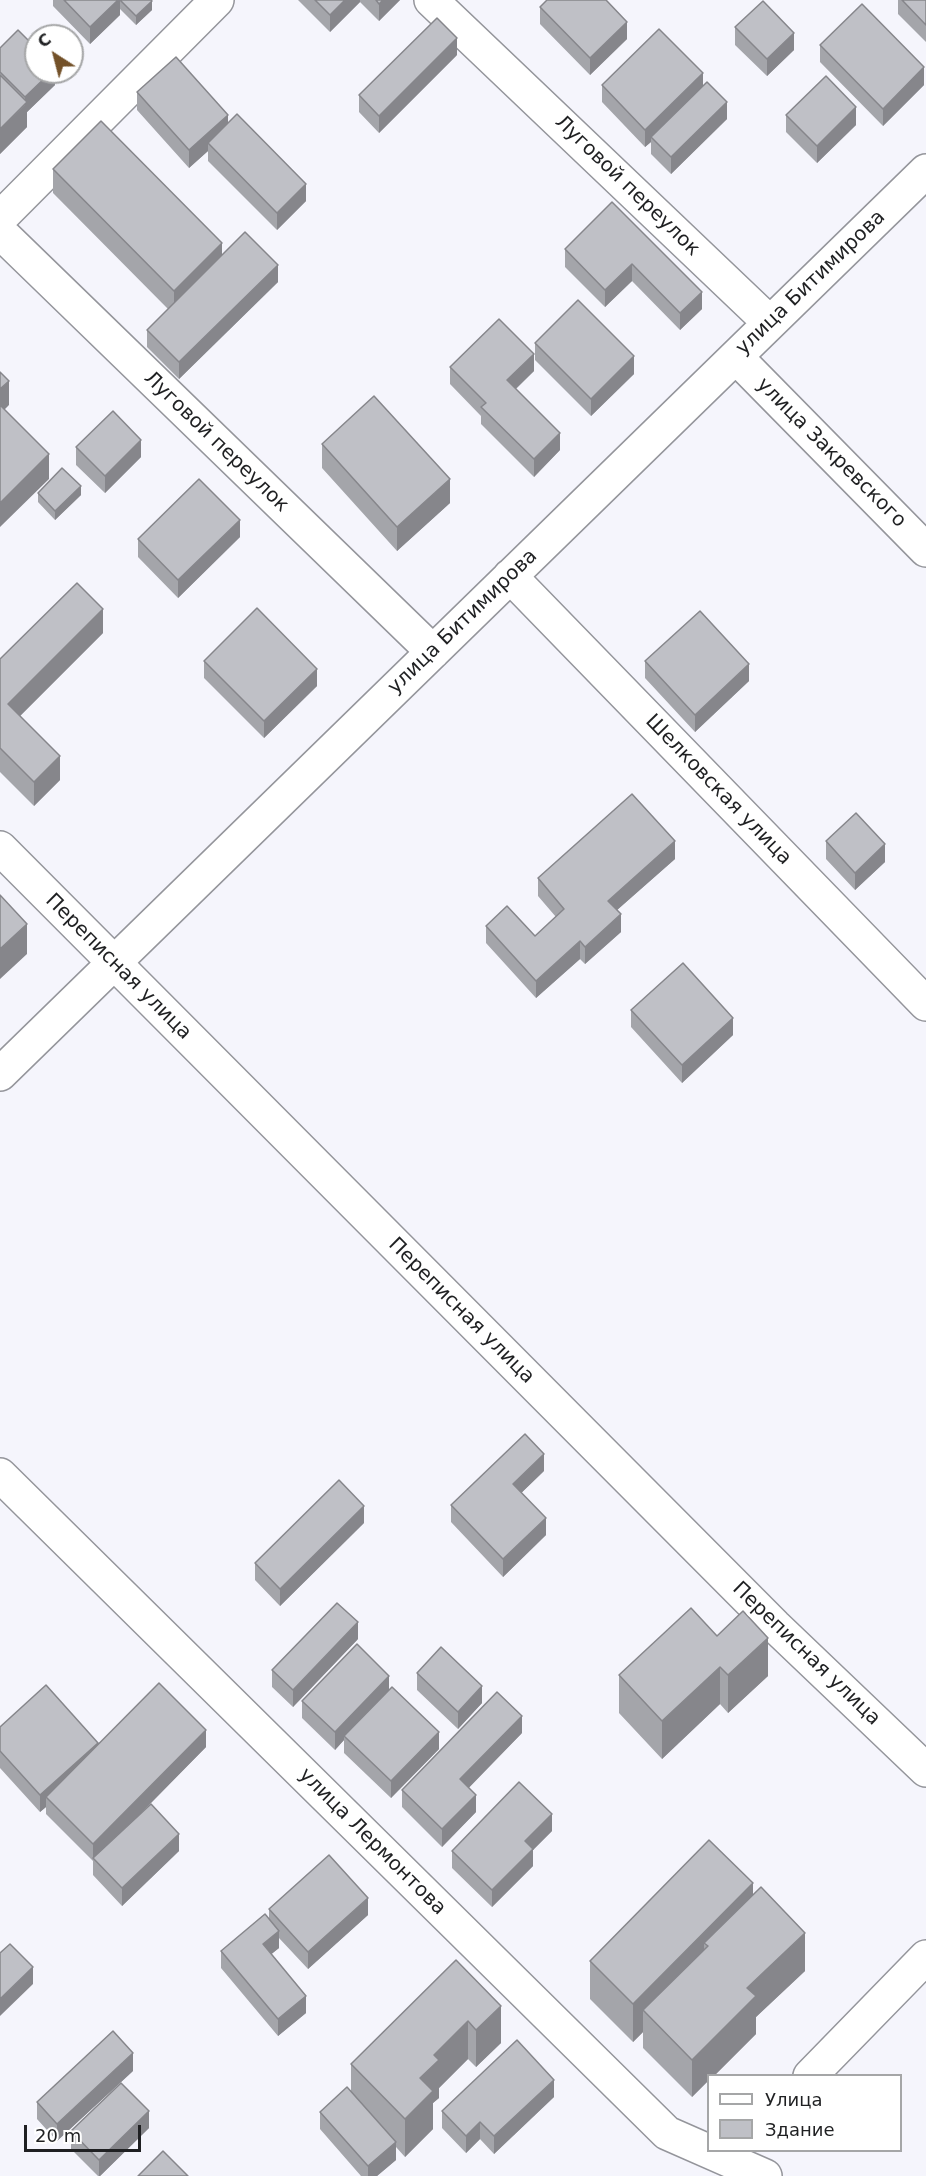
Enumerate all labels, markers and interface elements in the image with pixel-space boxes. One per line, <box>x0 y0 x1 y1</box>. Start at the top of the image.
north arrow <box>24 24 84 84</box>
text: С <box>34 30 55 52</box>
street label: Луговой переулок <box>549 111 705 261</box>
street label: улица Битимирова <box>731 206 891 360</box>
street label: Луговой переулок <box>138 367 294 517</box>
street label: улица Закревского <box>751 373 911 533</box>
street label: улица Битимирова <box>383 545 543 699</box>
street label: Шелковская улица <box>640 710 796 870</box>
street label: Переписная улица <box>40 889 196 1045</box>
street label: Переписная улица <box>383 1233 539 1389</box>
street label: Переписная улица <box>727 1577 885 1731</box>
street label: улица Лермонтова <box>293 1763 451 1921</box>
legend <box>707 2074 902 2152</box>
text: Улица <box>765 2089 822 2110</box>
scale bar <box>27 2113 144 2151</box>
text: Здание <box>765 2119 835 2140</box>
text: 20 m <box>35 2125 81 2146</box>

